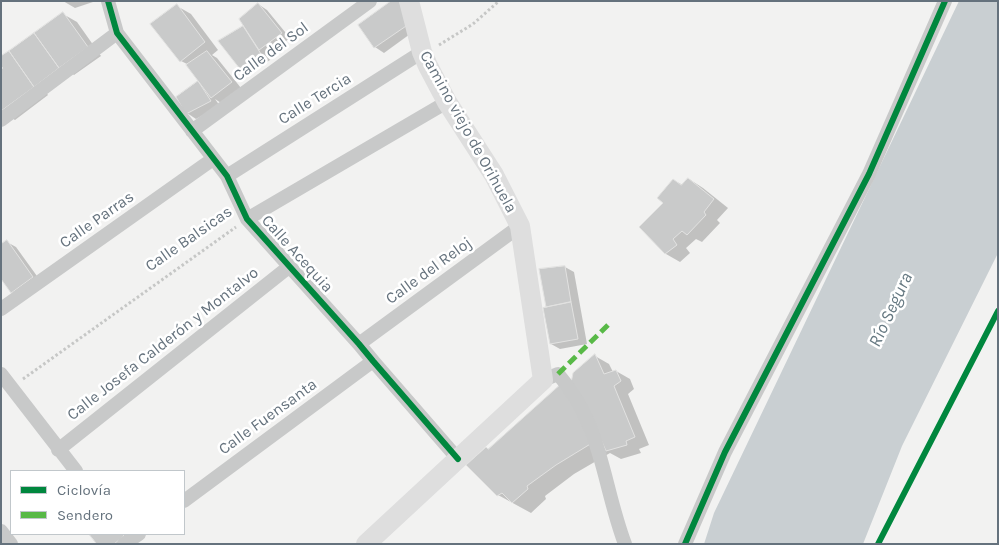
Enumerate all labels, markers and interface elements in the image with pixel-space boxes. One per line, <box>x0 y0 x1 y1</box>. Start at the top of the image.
street label: Calle del Sol <box>230 18 312 86</box>
street label: Camino viejo de Orihuela <box>415 48 521 216</box>
street label: Calle Tercia <box>275 69 355 129</box>
street label: Calle Parras <box>56 187 138 253</box>
street label: Calle Balsicas <box>142 202 236 276</box>
street label: Calle Acequia <box>257 211 337 297</box>
street label: Calle del Reloj <box>382 233 476 309</box>
street label: Calle Josefa Calderón y Montalvo <box>63 263 263 425</box>
water label: Río Segura <box>864 269 918 351</box>
street label: Calle Fuensanta <box>215 375 321 459</box>
legend <box>10 470 185 535</box>
text: Ciclovía <box>57 481 111 499</box>
text: Sendero <box>57 506 113 524</box>

